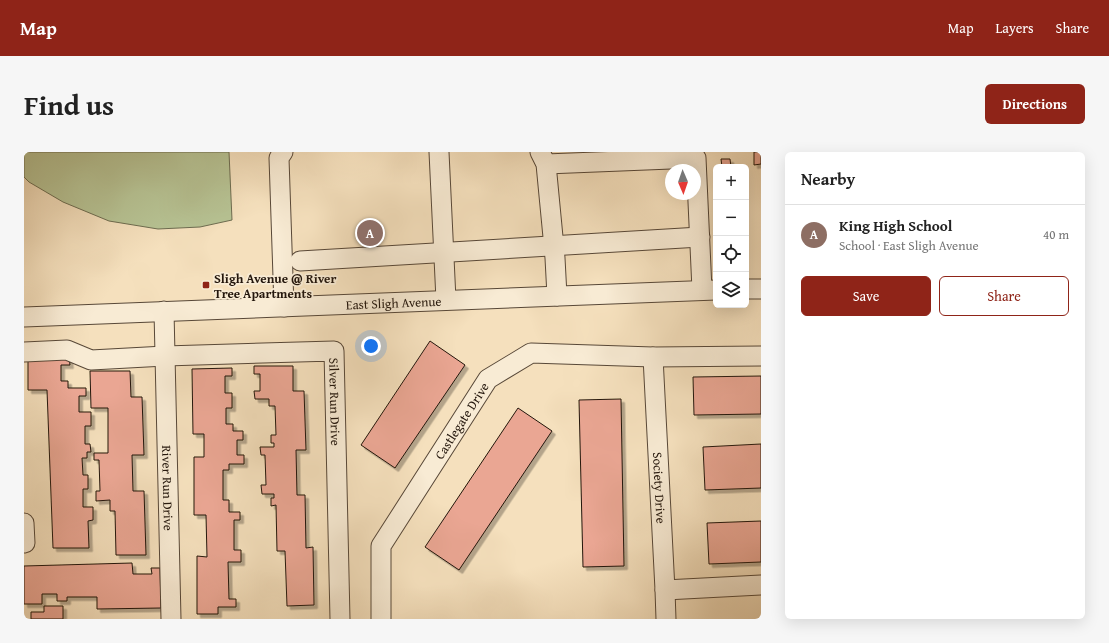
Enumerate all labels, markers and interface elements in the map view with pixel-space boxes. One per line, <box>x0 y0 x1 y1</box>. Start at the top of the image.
text: Map <box>20 14 57 42</box>
text: Map <box>948 18 974 38</box>
text: Layers <box>996 18 1034 38</box>
text: Share <box>1056 18 1089 38</box>
text: Find us <box>24 84 114 125</box>
button: Directions <box>985 84 1085 124</box>
north arrow <box>665 164 701 200</box>
map controls <box>713 164 749 308</box>
button: + <box>713 164 749 200</box>
text: Nearby <box>801 166 855 191</box>
button: − <box>713 200 749 236</box>
text: King High School <box>839 215 952 236</box>
pin: A <box>357 218 383 248</box>
text: A <box>810 225 818 244</box>
text: 40 m <box>1043 225 1069 244</box>
button: locate <box>713 236 749 272</box>
text: School · East Sligh Avenue <box>839 236 979 255</box>
place label: Sligh Avenue @ River Tree Apartments <box>214 269 336 303</box>
button: layers <box>713 272 749 308</box>
button: Save <box>801 276 931 316</box>
button: Share <box>939 276 1069 316</box>
marker: Sligh Avenue @ River Tree Apartments <box>201 280 211 290</box>
street label: East Sligh Avenue <box>346 291 442 314</box>
your location <box>361 336 381 356</box>
street label: Silver Run Drive <box>325 358 346 446</box>
street label: Castlegate Drive <box>430 378 493 463</box>
street label: River Run Drive <box>158 445 178 531</box>
street label: Society Drive <box>648 452 671 524</box>

